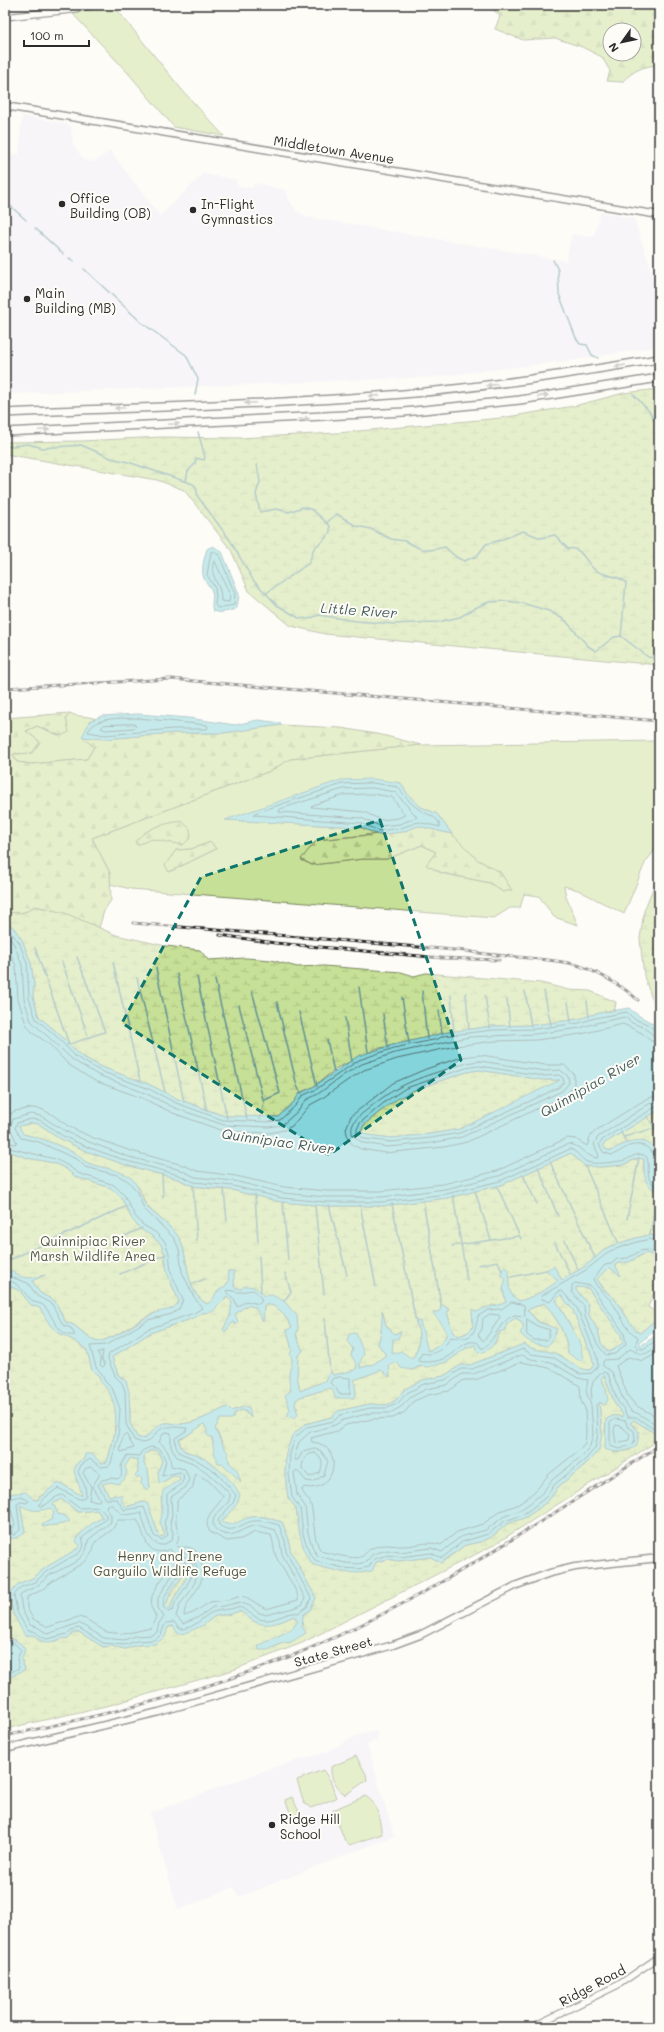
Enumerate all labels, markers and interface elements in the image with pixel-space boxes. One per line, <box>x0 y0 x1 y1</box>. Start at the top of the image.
scale bar <box>24 22 89 48</box>
north arrow <box>602 22 642 62</box>
text: 100 m <box>30 27 64 43</box>
text: N <box>605 40 622 55</box>
street label: Middletown Avenue <box>272 131 396 167</box>
place label: Office Building (OB) <box>70 189 151 221</box>
place label: In-Flight Gymnastics <box>201 195 273 227</box>
marker: Office Building (OB) <box>57 199 67 209</box>
marker: In-Flight Gymnastics <box>188 205 198 215</box>
place label: Main Building (MB) <box>35 284 116 316</box>
marker: Main Building (MB) <box>22 294 32 304</box>
one-way arrow <box>614 363 627 369</box>
one-way arrow <box>486 382 498 388</box>
one-way arrow <box>368 393 380 400</box>
one-way arrow <box>537 393 549 399</box>
one-way arrow <box>244 399 256 406</box>
one-way arrow <box>114 405 126 412</box>
one-way arrow <box>298 415 310 422</box>
one-way arrow <box>168 421 180 428</box>
one-way arrow <box>38 427 51 433</box>
water label: Little River <box>320 598 398 622</box>
water label: Quinnipiac River <box>536 1048 644 1122</box>
water label: Quinnipiac River <box>221 1124 335 1158</box>
park label: Quinnipiac River Marsh Wildlife Area <box>30 1232 156 1264</box>
park label: Henry and Irene Garguilo Wildlife Refuge <box>93 1547 247 1579</box>
street label: State Street <box>292 1632 374 1670</box>
place label: Ridge Hill School <box>280 1810 340 1842</box>
marker: Ridge Hill School <box>267 1820 277 1830</box>
street label: Ridge Road <box>556 1960 628 2010</box>

